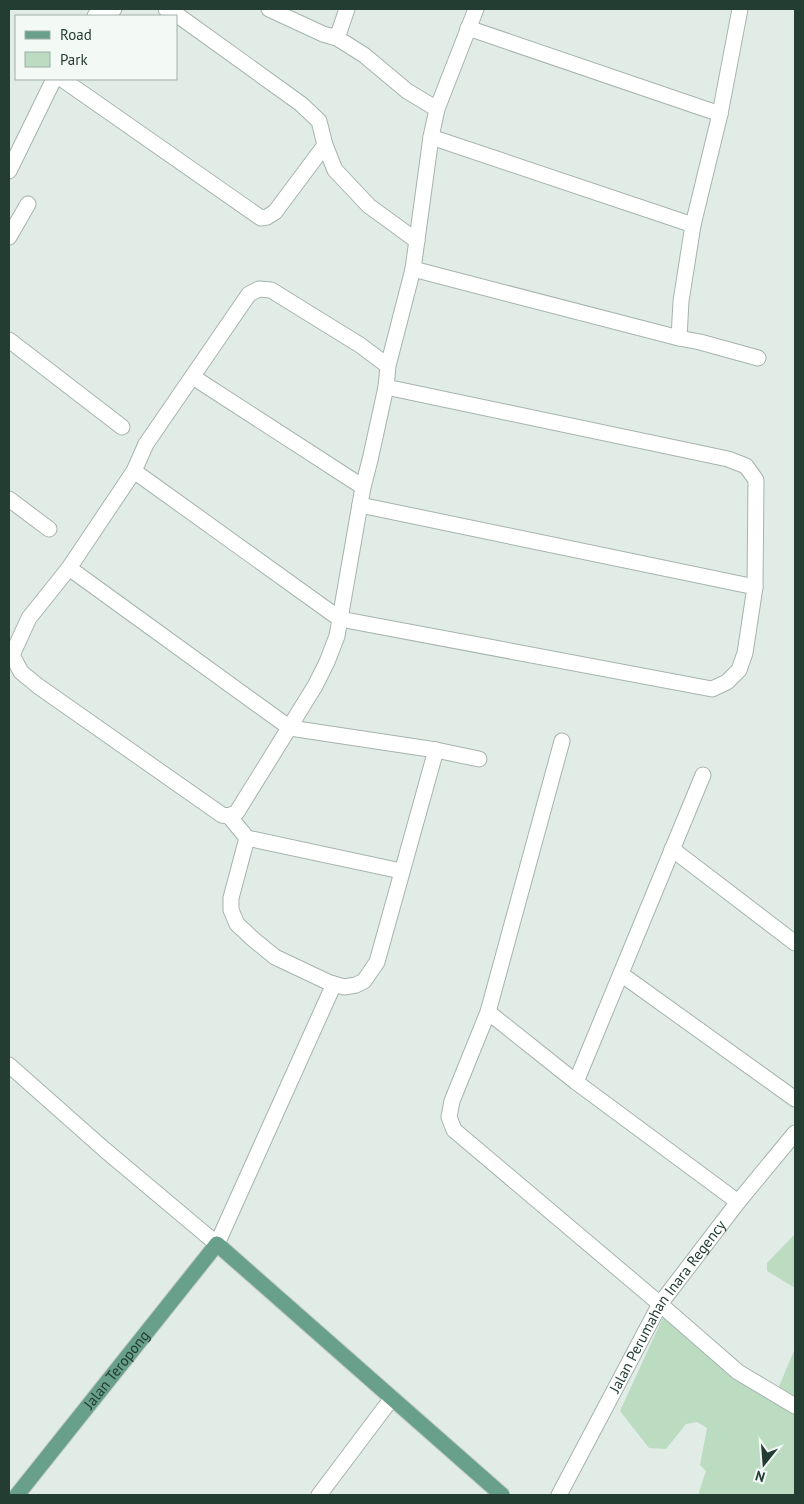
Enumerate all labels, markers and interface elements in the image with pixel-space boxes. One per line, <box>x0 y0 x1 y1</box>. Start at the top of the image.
legend <box>15 15 178 80</box>
text: Road <box>60 25 92 44</box>
text: Park <box>60 50 88 69</box>
street label: Jalan Perumahan Inara Regency <box>604 1216 730 1397</box>
street label: Jalan Teropong <box>79 1326 153 1413</box>
north arrow <box>739 1439 789 1489</box>
text: N <box>753 1466 767 1486</box>

